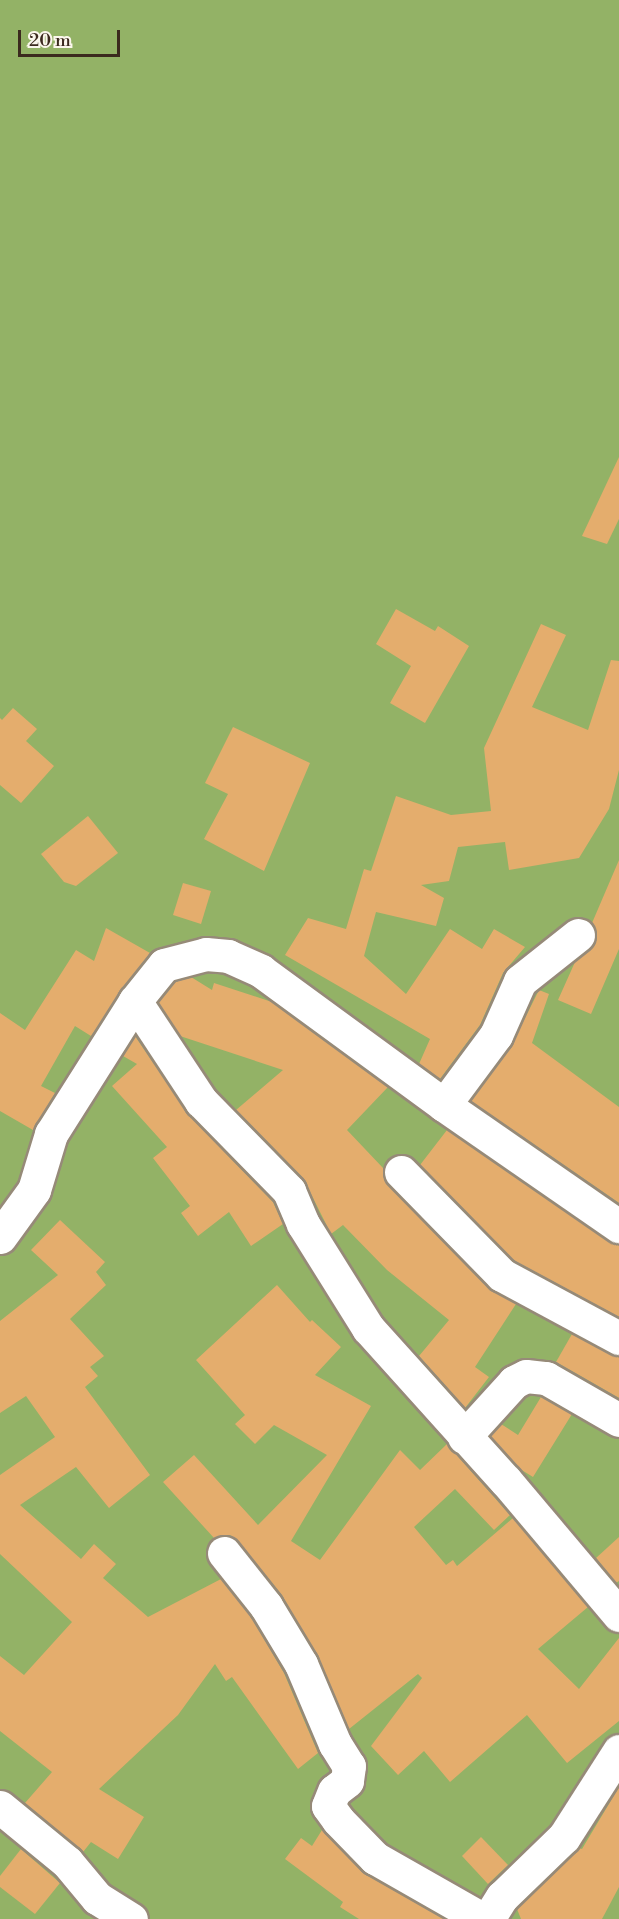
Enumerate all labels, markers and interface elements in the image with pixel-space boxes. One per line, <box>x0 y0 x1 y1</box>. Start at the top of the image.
scale bar <box>21 18 123 56</box>
text: 20 m <box>29 29 71 52</box>

